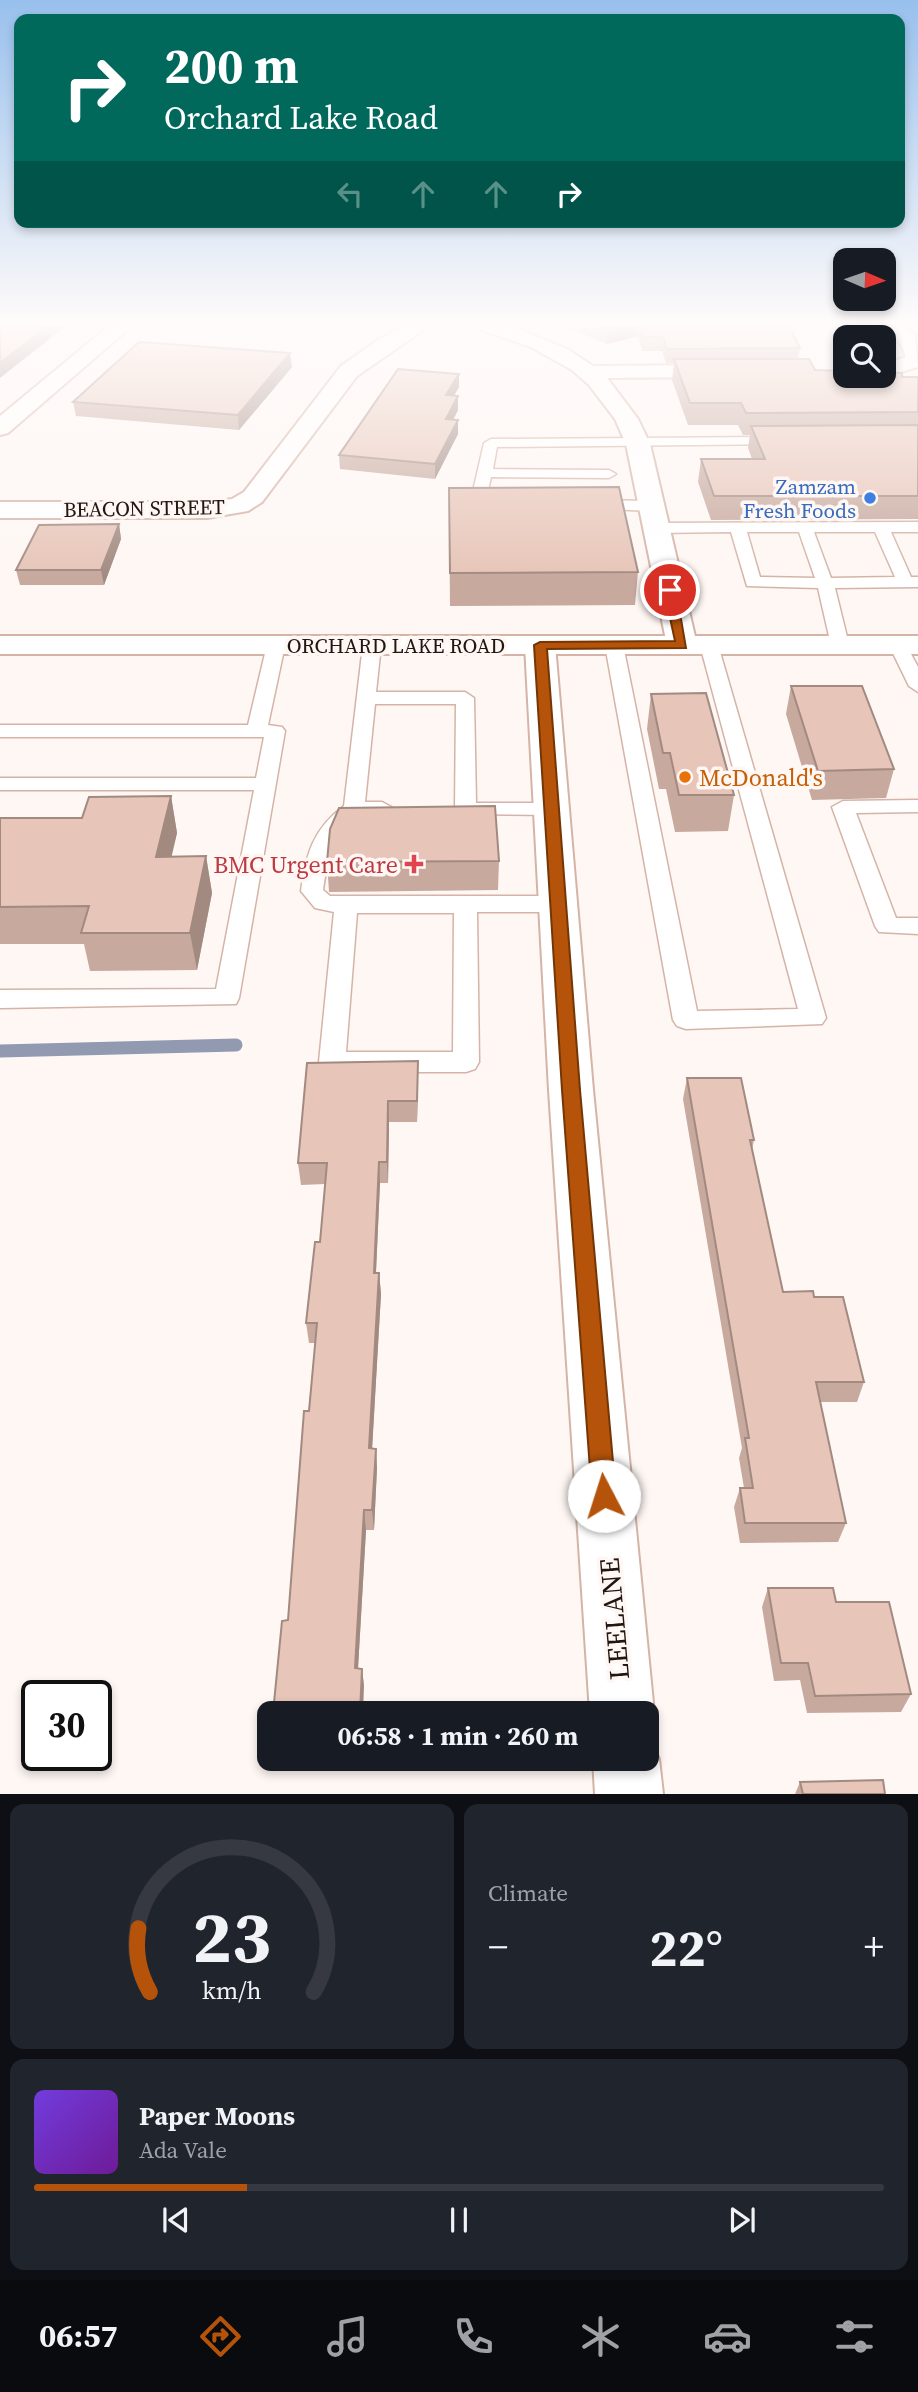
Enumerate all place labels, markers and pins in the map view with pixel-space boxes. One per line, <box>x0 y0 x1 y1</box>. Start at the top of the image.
place label: Zamzam Fresh Foods <box>743 472 856 525</box>
marker: Zamzam Fresh Foods <box>862 490 878 506</box>
pin <box>640 560 700 620</box>
place label: McDonald's <box>699 761 823 794</box>
marker: McDonald's <box>677 769 693 785</box>
place label: BMC Urgent Care <box>213 848 398 881</box>
marker: BMC Urgent Care <box>404 854 424 874</box>

